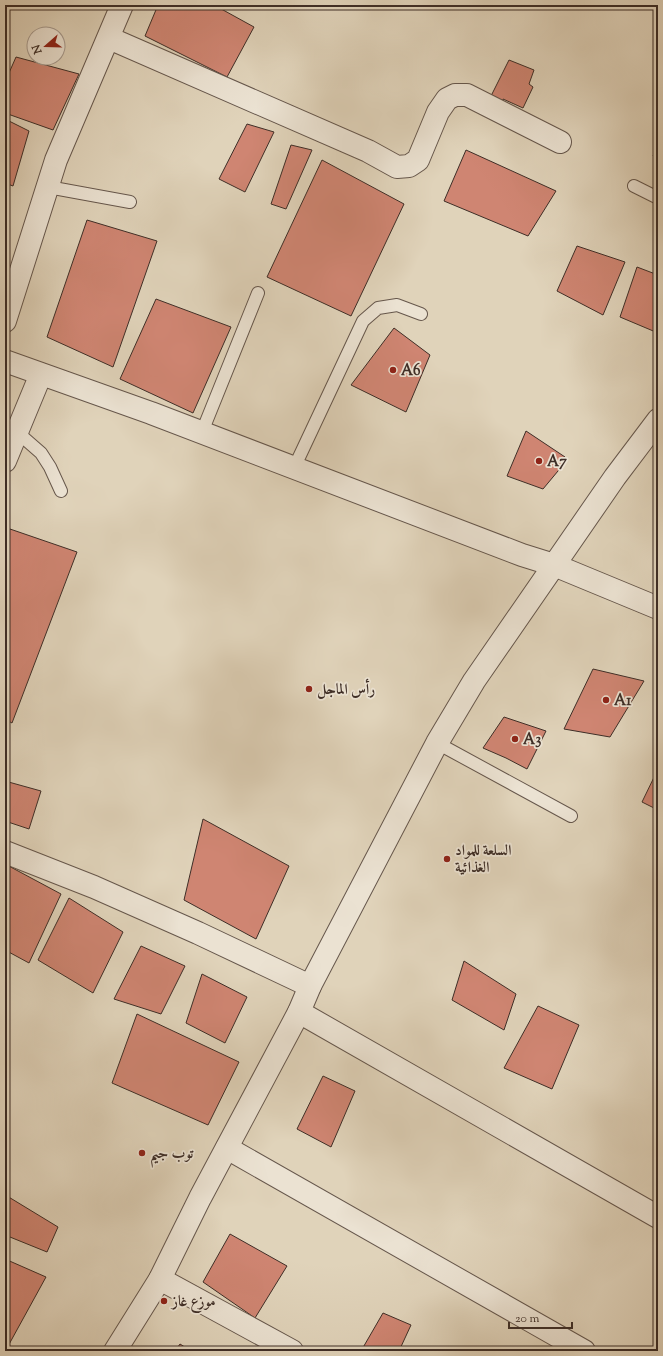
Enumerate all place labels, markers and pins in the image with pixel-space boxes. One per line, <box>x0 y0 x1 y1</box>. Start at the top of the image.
place label: A6 <box>401 361 421 382</box>
marker: A6 <box>388 365 398 375</box>
place label: A7 <box>547 452 567 473</box>
marker: A7 <box>534 456 544 466</box>
place label: رأس الماجل <box>317 678 375 701</box>
marker: رأس الماجل <box>304 684 314 694</box>
place label: A1 <box>614 691 632 712</box>
marker: A1 <box>601 695 611 705</box>
place label: A3 <box>523 730 541 751</box>
marker: A3 <box>510 734 520 744</box>
place label: السلعة للمواد الغذائية <box>455 841 511 879</box>
marker: السلعة للمواد الغذائية <box>442 854 452 864</box>
place label: توب جيم <box>150 1144 194 1168</box>
marker: توب جيم <box>137 1148 147 1158</box>
place label: موزع غاز <box>170 1292 216 1313</box>
marker: موزع غاز <box>159 1296 169 1306</box>

